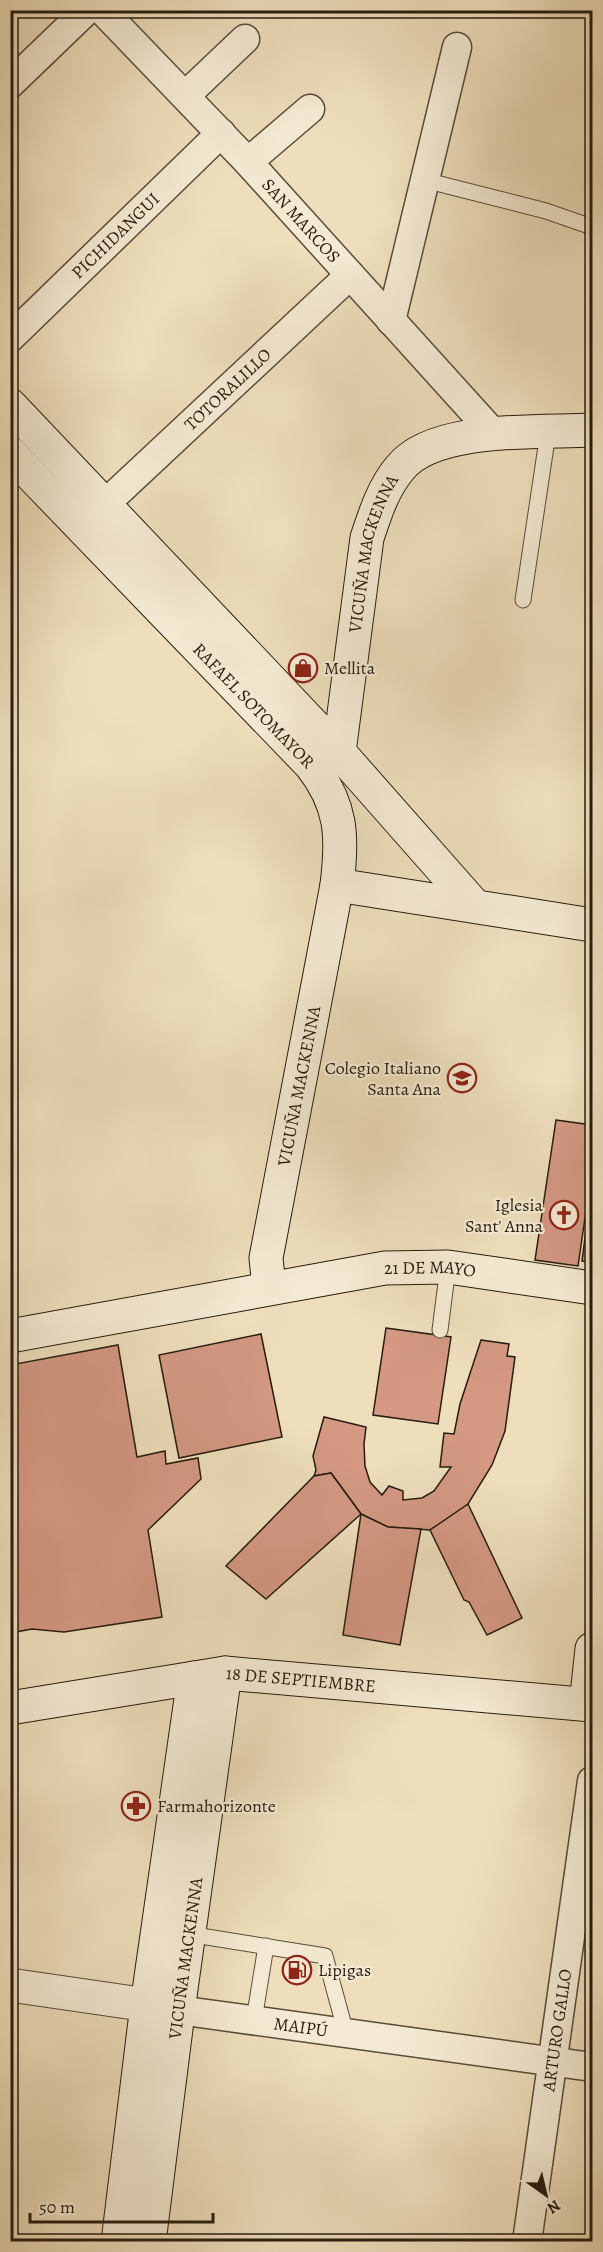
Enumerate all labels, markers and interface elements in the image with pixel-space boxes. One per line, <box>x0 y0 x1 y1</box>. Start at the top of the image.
street label: SAN MARCOS <box>257 173 346 268</box>
street label: PICHIDANGUI <box>66 187 165 284</box>
street label: TOTORALILLO <box>179 343 277 436</box>
street label: VICUÑA MACKENNA <box>343 469 404 635</box>
street label: RAFAEL SOTOMAYOR <box>187 638 320 774</box>
shop icon: Mellita <box>287 652 319 684</box>
place label: Mellita <box>324 656 376 680</box>
street label: VICUÑA MACKENNA <box>271 1003 326 1169</box>
place label: Colegio Italiano Santa Ana <box>325 1056 442 1101</box>
school or university icon: Colegio Italiano Santa Ana <box>446 1062 478 1094</box>
place label: Iglesia Sant' Anna <box>465 1193 544 1238</box>
church icon: Iglesia Sant' Anna <box>548 1199 580 1231</box>
street label: 21 DE MAYO <box>384 1254 477 1283</box>
street label: 18 DE SEPTIEMBRE <box>225 1661 377 1698</box>
pharmacy icon: Farmahorizonte <box>120 1790 152 1822</box>
place label: Farmahorizonte <box>157 1794 276 1818</box>
street label: VICUÑA MACKENNA <box>163 1875 208 2042</box>
fuel station icon: Lipigas <box>281 1954 313 1986</box>
place label: Lipigas <box>318 1958 371 1982</box>
street label: ARTURO GALLO <box>536 1967 577 2094</box>
street label: MAIPÚ <box>272 2011 329 2043</box>
north arrow <box>516 2165 576 2225</box>
scale bar <box>30 2186 213 2224</box>
text: N <box>543 2194 565 2219</box>
text: 50 m <box>39 2195 75 2219</box>

